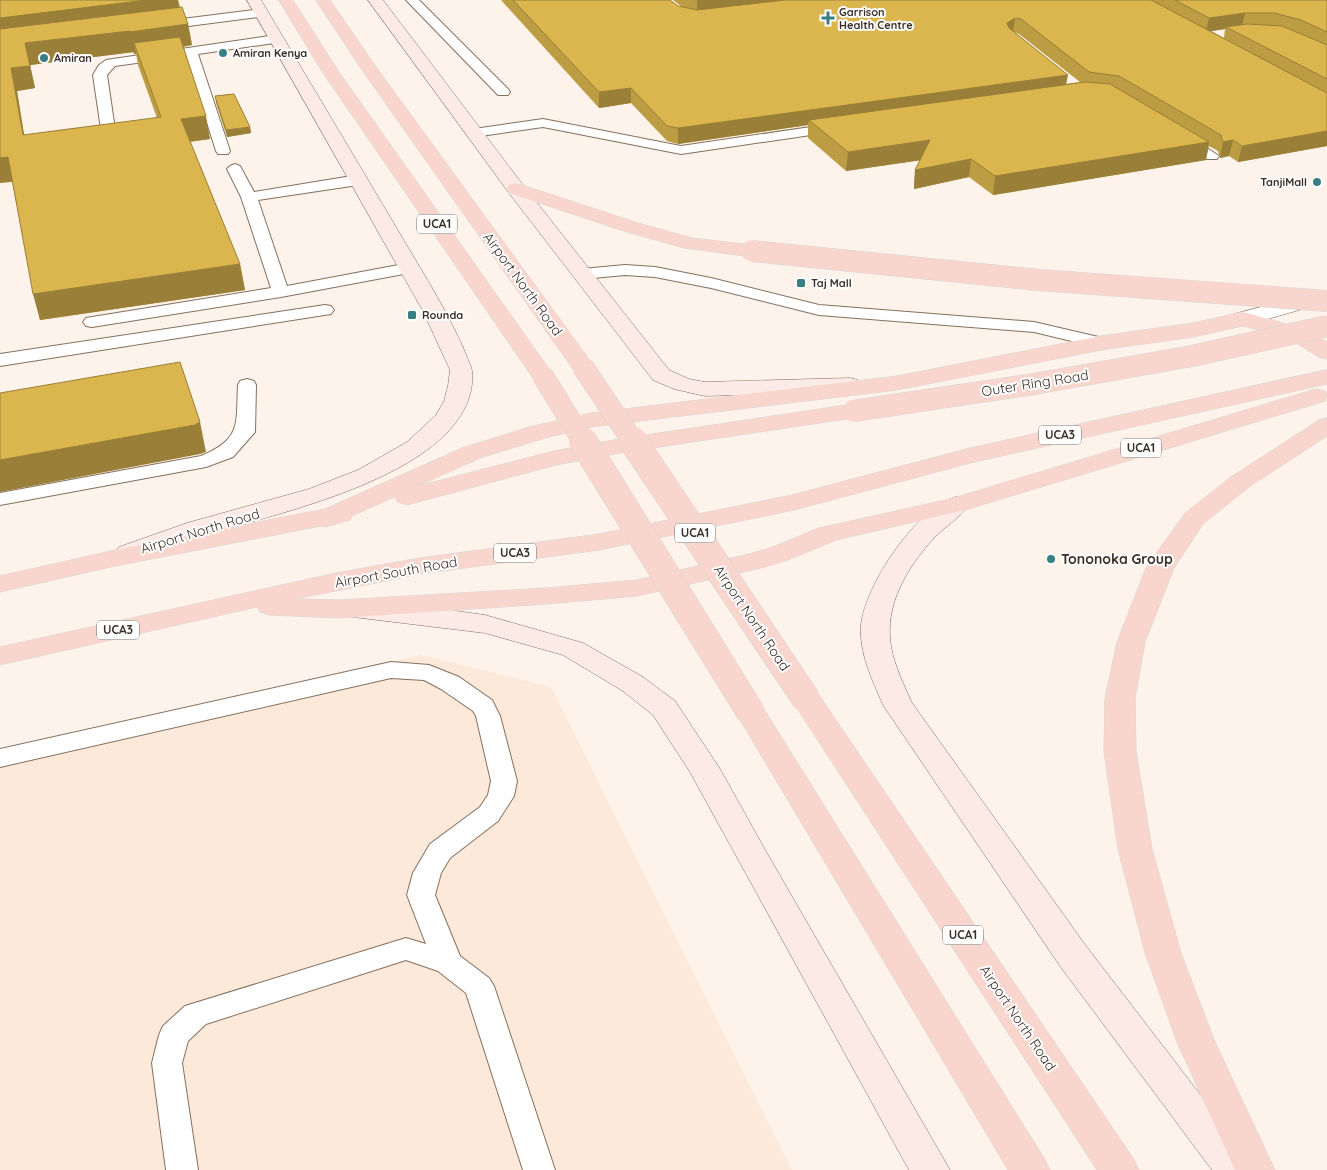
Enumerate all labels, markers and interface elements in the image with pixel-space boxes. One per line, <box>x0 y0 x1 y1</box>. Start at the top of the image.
place label: Garrison Health Centre <box>839 5 913 32</box>
marker: Garrison Health Centre <box>821 11 835 25</box>
place label: Amiran Kenya <box>233 46 307 60</box>
marker: Amiran Kenya <box>217 47 229 59</box>
place label: Amiran <box>54 51 92 65</box>
marker: Amiran <box>38 52 50 64</box>
place label: TanjiMall <box>1260 175 1307 189</box>
marker: TanjiMall <box>1311 176 1323 188</box>
road number: UCA1 <box>417 214 457 233</box>
street label: Airport North Road <box>479 229 567 339</box>
place label: Taj Mall <box>811 276 852 290</box>
marker: Taj Mall <box>795 277 807 289</box>
place label: Rounda <box>422 308 463 322</box>
marker: Rounda <box>406 309 418 321</box>
street label: Outer Ring Road <box>980 366 1090 400</box>
road number: UCA3 <box>1039 426 1081 444</box>
road number: UCA1 <box>1121 438 1161 458</box>
street label: Airport North Road <box>138 504 262 558</box>
road number: UCA1 <box>675 524 715 542</box>
road number: UCA3 <box>494 544 536 562</box>
place label: Tononoka Group <box>1061 550 1173 568</box>
street label: Airport South Road <box>333 552 459 592</box>
marker: Tononoka Group <box>1045 553 1057 565</box>
street label: Airport North Road <box>710 562 794 674</box>
road number: UCA3 <box>97 620 139 640</box>
road number: UCA1 <box>943 926 983 944</box>
street label: Airport North Road <box>976 962 1060 1074</box>

